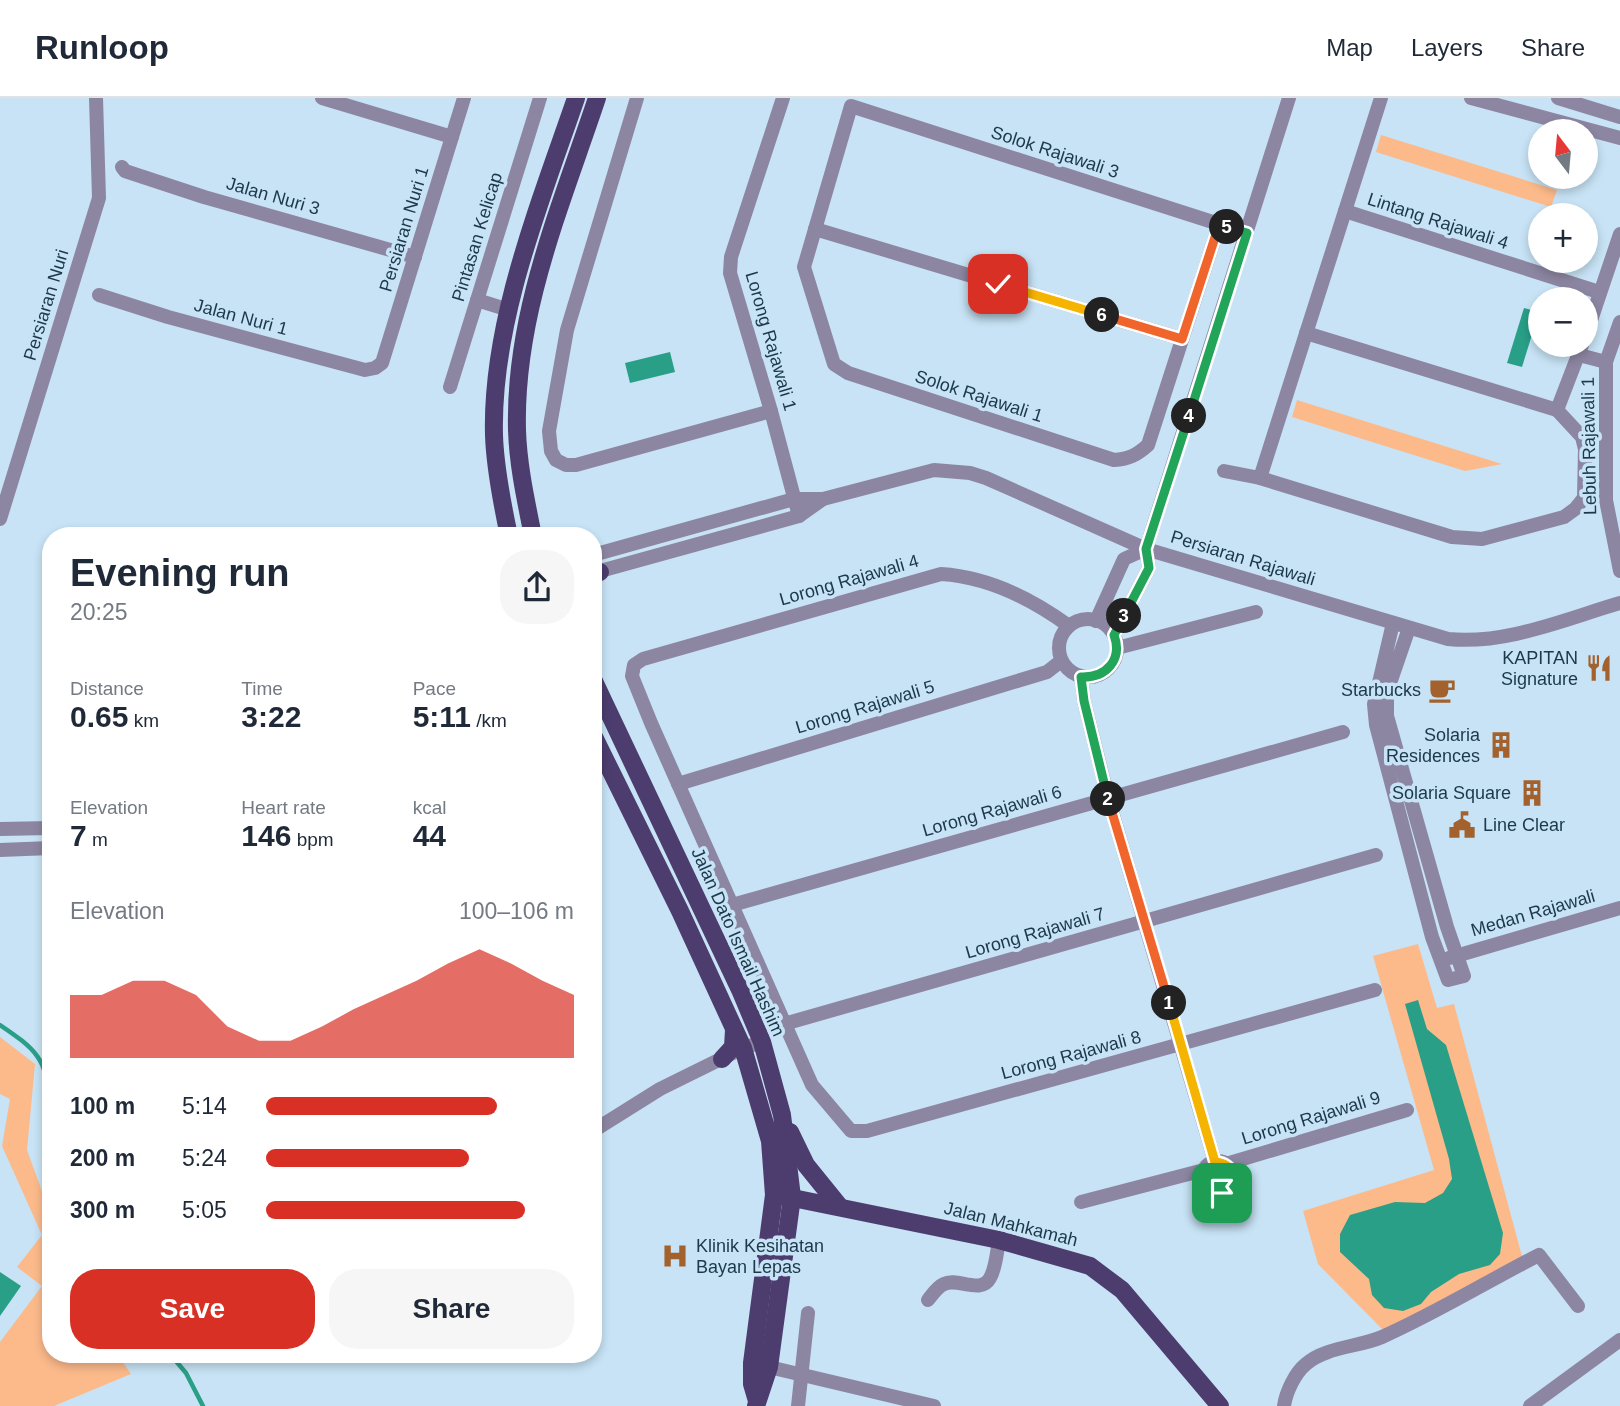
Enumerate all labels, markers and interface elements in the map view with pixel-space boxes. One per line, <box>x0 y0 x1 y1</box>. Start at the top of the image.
text: Runloop <box>35 29 169 66</box>
text: Map <box>1326 34 1373 61</box>
text: Layers <box>1411 34 1483 61</box>
text: Share <box>1521 34 1585 61</box>
north arrow <box>1528 119 1598 189</box>
map controls <box>1528 119 1598 357</box>
street label: Solok Rajawali 3 <box>989 122 1121 182</box>
street label: Persiaran Nuri 1 <box>375 164 433 294</box>
street label: Pintasan Kelicap <box>448 170 506 304</box>
street label: Jalan Nuri 3 <box>224 173 322 219</box>
street label: Lintang Rajawali 4 <box>1365 189 1511 253</box>
button: + <box>1528 203 1598 273</box>
pin: 5 <box>1210 209 1244 244</box>
text: 5 <box>1221 216 1232 237</box>
street label: Persiaran Nuri <box>20 247 72 363</box>
pin <box>968 254 1028 314</box>
icon: check <box>979 265 1017 303</box>
street label: Lorong Rajawali 1 <box>742 269 800 413</box>
button: − <box>1528 287 1598 357</box>
street label: Jalan Nuri 1 <box>192 295 290 339</box>
pin: 6 <box>1084 298 1120 332</box>
text: 6 <box>1096 304 1107 325</box>
street label: Solok Rajawali 1 <box>913 366 1045 426</box>
street label: Lebuh Rajawali 1 <box>1578 377 1600 515</box>
pin: 4 <box>1172 398 1206 434</box>
text: 4 <box>1183 405 1194 426</box>
street label: Persiaran Rajawali <box>1168 526 1318 590</box>
button: share <box>500 550 574 624</box>
street label: Lorong Rajawali 4 <box>777 551 921 609</box>
text: Evening run <box>70 552 290 594</box>
pin: 3 <box>1106 598 1142 634</box>
text: 20:25 <box>70 599 128 625</box>
text: 3 <box>1118 605 1129 626</box>
place label: KAPITAN Signature <box>1501 648 1578 689</box>
restaurant icon: KAPITAN Signature <box>1584 653 1614 683</box>
cafe icon: Starbucks <box>1427 675 1457 705</box>
street label: Lorong Rajawali 5 <box>793 676 937 738</box>
text: Distance <box>70 678 144 699</box>
text: Time <box>241 678 283 699</box>
text: Pace <box>413 678 456 699</box>
place label: Starbucks <box>1341 680 1421 700</box>
text: 0.65 <box>70 700 128 733</box>
text: 3:22 <box>241 700 301 733</box>
text: 5:11 <box>413 700 471 733</box>
text: km <box>128 710 159 731</box>
text: /km <box>471 710 507 731</box>
place label: Solaria Residences <box>1386 725 1481 766</box>
building icon: Solaria Residences <box>1486 730 1516 760</box>
building icon: Solaria Square <box>1517 778 1547 808</box>
street label: Lorong Rajawali 6 <box>920 782 1064 840</box>
pin: 2 <box>1090 782 1126 816</box>
place label: Solaria Square <box>1392 783 1511 803</box>
text: 2 <box>1102 788 1113 809</box>
text: Elevation <box>70 797 148 818</box>
text: Heart rate <box>241 797 326 818</box>
text: kcal <box>413 797 446 818</box>
public building icon: Line Clear <box>1447 810 1477 840</box>
place label: Line Clear <box>1483 815 1565 835</box>
text: 7 <box>70 819 87 852</box>
text: 146 <box>241 819 291 852</box>
text: 44 <box>413 819 446 852</box>
text: m <box>87 829 108 850</box>
text: bpm <box>291 829 334 850</box>
street label: Jalan Dato Ismail Hashim <box>687 845 789 1039</box>
street label: Medan Rajawali <box>1469 886 1597 940</box>
text: Elevation <box>70 898 165 924</box>
text: 100–106 m <box>459 898 574 924</box>
street label: Lorong Rajawali 7 <box>963 904 1107 962</box>
pin: 1 <box>1152 986 1186 1020</box>
text: 1 <box>1163 992 1174 1013</box>
street label: Lorong Rajawali 8 <box>999 1027 1143 1083</box>
street label: Lorong Rajawali 9 <box>1239 1087 1383 1149</box>
text: 100 m <box>70 1093 135 1119</box>
text: 5:14 <box>182 1093 227 1119</box>
text: 200 m <box>70 1145 135 1171</box>
text: 5:24 <box>182 1145 227 1171</box>
pin <box>1192 1163 1252 1223</box>
icon: arrive <box>1203 1174 1241 1212</box>
text: 300 m <box>70 1197 135 1223</box>
text: 5:05 <box>182 1197 227 1223</box>
street label: Jalan Mahkamah <box>942 1198 1080 1250</box>
place label: Klinik Kesihatan Bayan Lepas <box>696 1236 824 1277</box>
hospital icon: Klinik Kesihatan Bayan Lepas <box>660 1241 690 1271</box>
button: Save <box>70 1269 315 1349</box>
button: Share <box>329 1269 574 1349</box>

